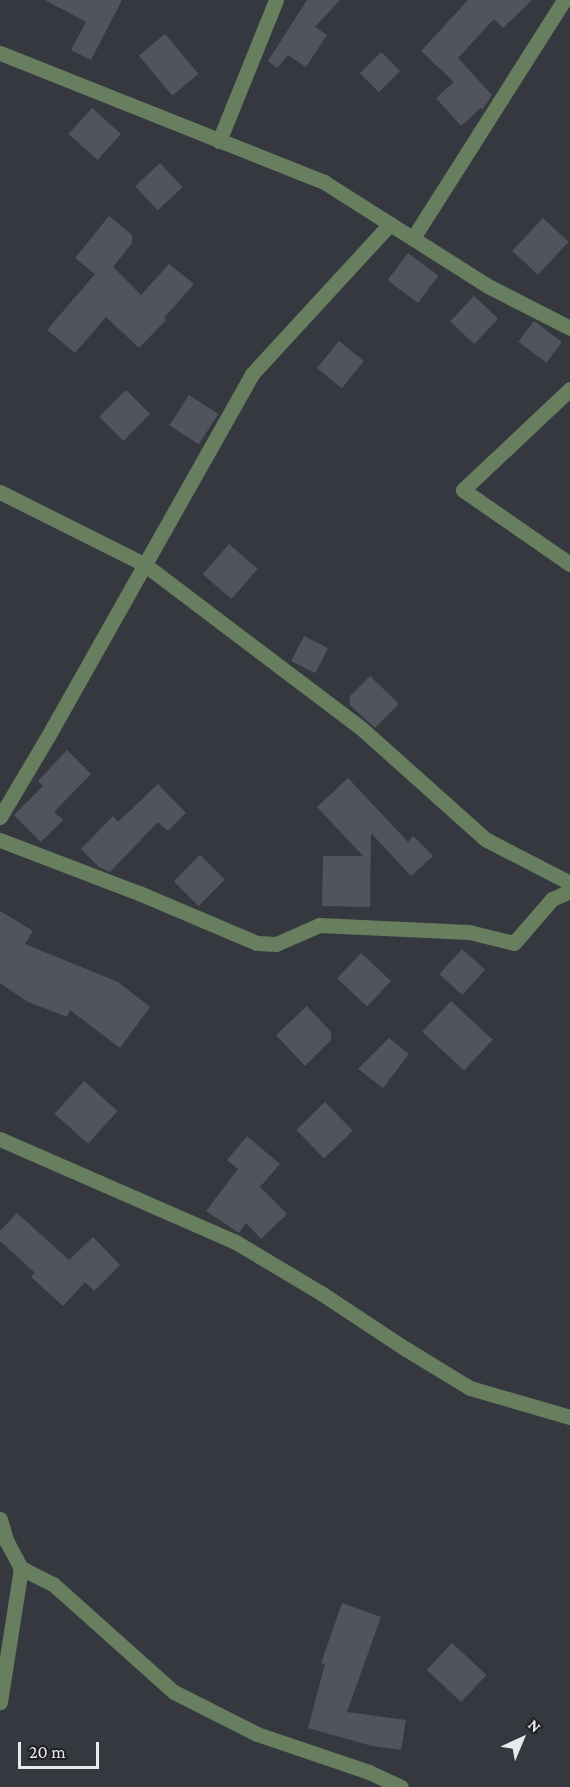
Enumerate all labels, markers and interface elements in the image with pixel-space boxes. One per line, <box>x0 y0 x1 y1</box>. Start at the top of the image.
north arrow <box>492 1709 552 1769</box>
text: N <box>525 1716 545 1736</box>
scale bar <box>21 1730 102 1768</box>
text: 20 m <box>29 1742 66 1762</box>

